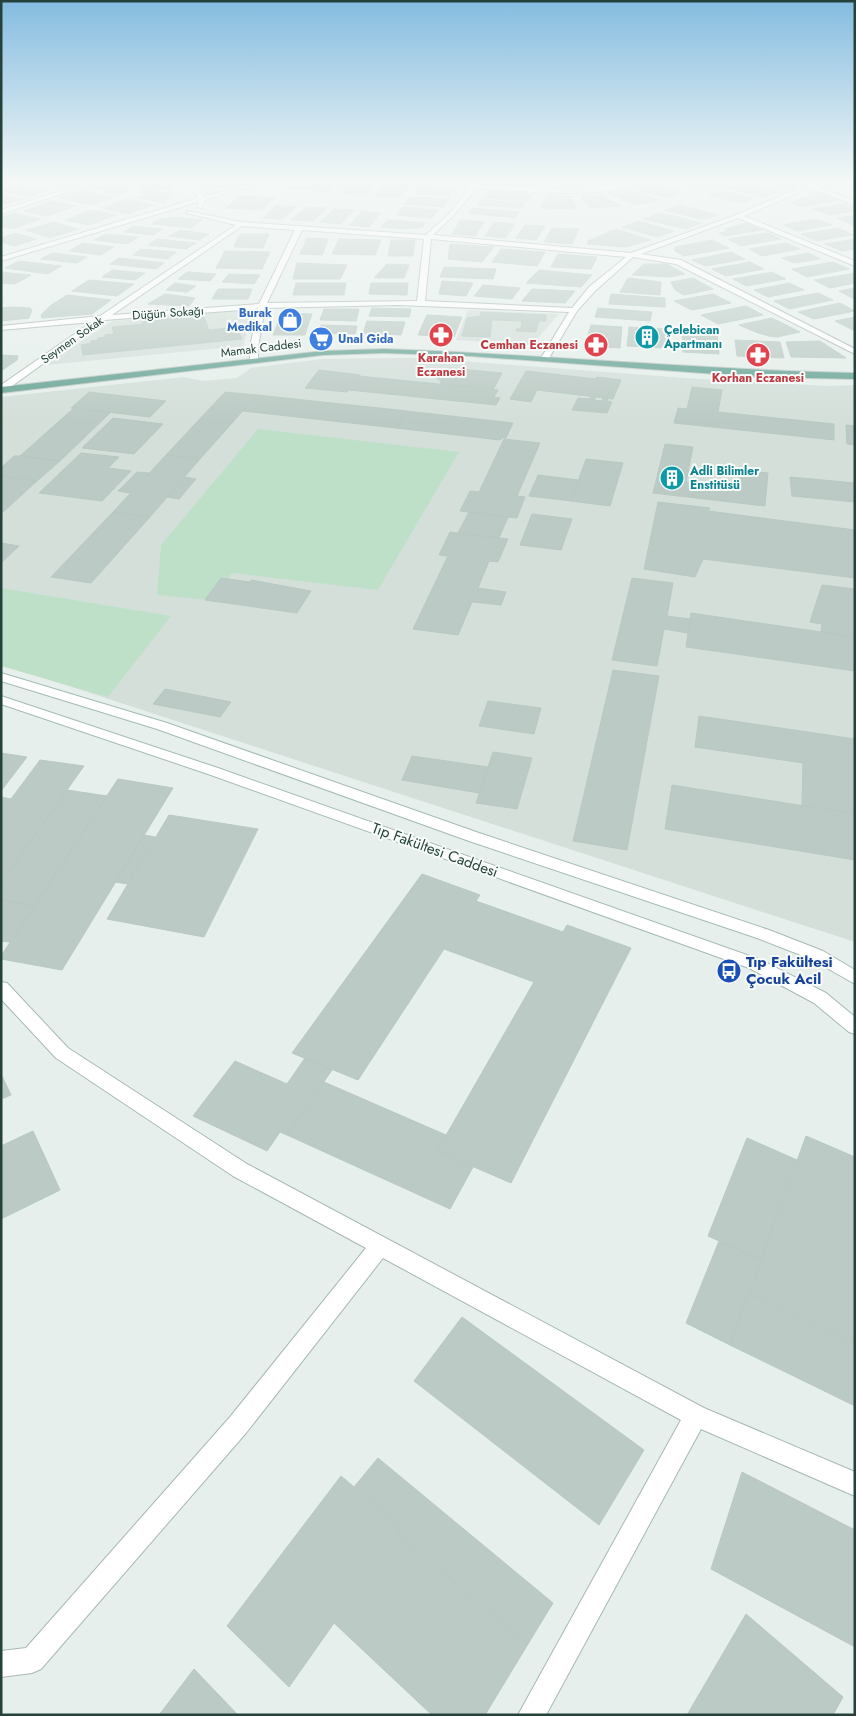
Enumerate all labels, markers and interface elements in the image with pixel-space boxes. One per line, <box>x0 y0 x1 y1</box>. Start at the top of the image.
street label: Düğün Sokağı <box>132 302 204 324</box>
place label: Burak Medikal <box>227 304 272 336</box>
shop icon: Burak Medikal <box>277 307 303 333</box>
street label: Seymen Sokak <box>37 311 108 368</box>
place label: Çelebican Apartmanı <box>663 321 722 353</box>
pharmacy icon: Karahan Eczanesi <box>428 322 454 348</box>
building icon: Çelebican Apartmanı <box>634 324 660 350</box>
supermarket icon: Unal Gida <box>308 326 334 352</box>
place label: Unal Gida <box>338 330 394 348</box>
pharmacy icon: Cemhan Eczanesi <box>583 332 609 358</box>
street label: Mamak Caddesi <box>220 334 302 362</box>
place label: Cemhan Eczanesi <box>481 336 578 354</box>
pharmacy icon: Korhan Eczanesi <box>745 342 771 368</box>
place label: Karahan Eczanesi <box>417 349 465 381</box>
place label: Korhan Eczanesi <box>712 369 804 387</box>
place label: Adli Bilimler Enstitüsü <box>689 462 759 494</box>
building icon: Adli Bilimler Enstitüsü <box>659 465 685 491</box>
street label: Tıp Fakültesi Caddesi <box>369 817 501 883</box>
place label: Tıp Fakültesi Çocuk Acil <box>746 951 833 990</box>
bus stop icon: Tıp Fakültesi Çocuk Acil <box>716 958 742 984</box>

